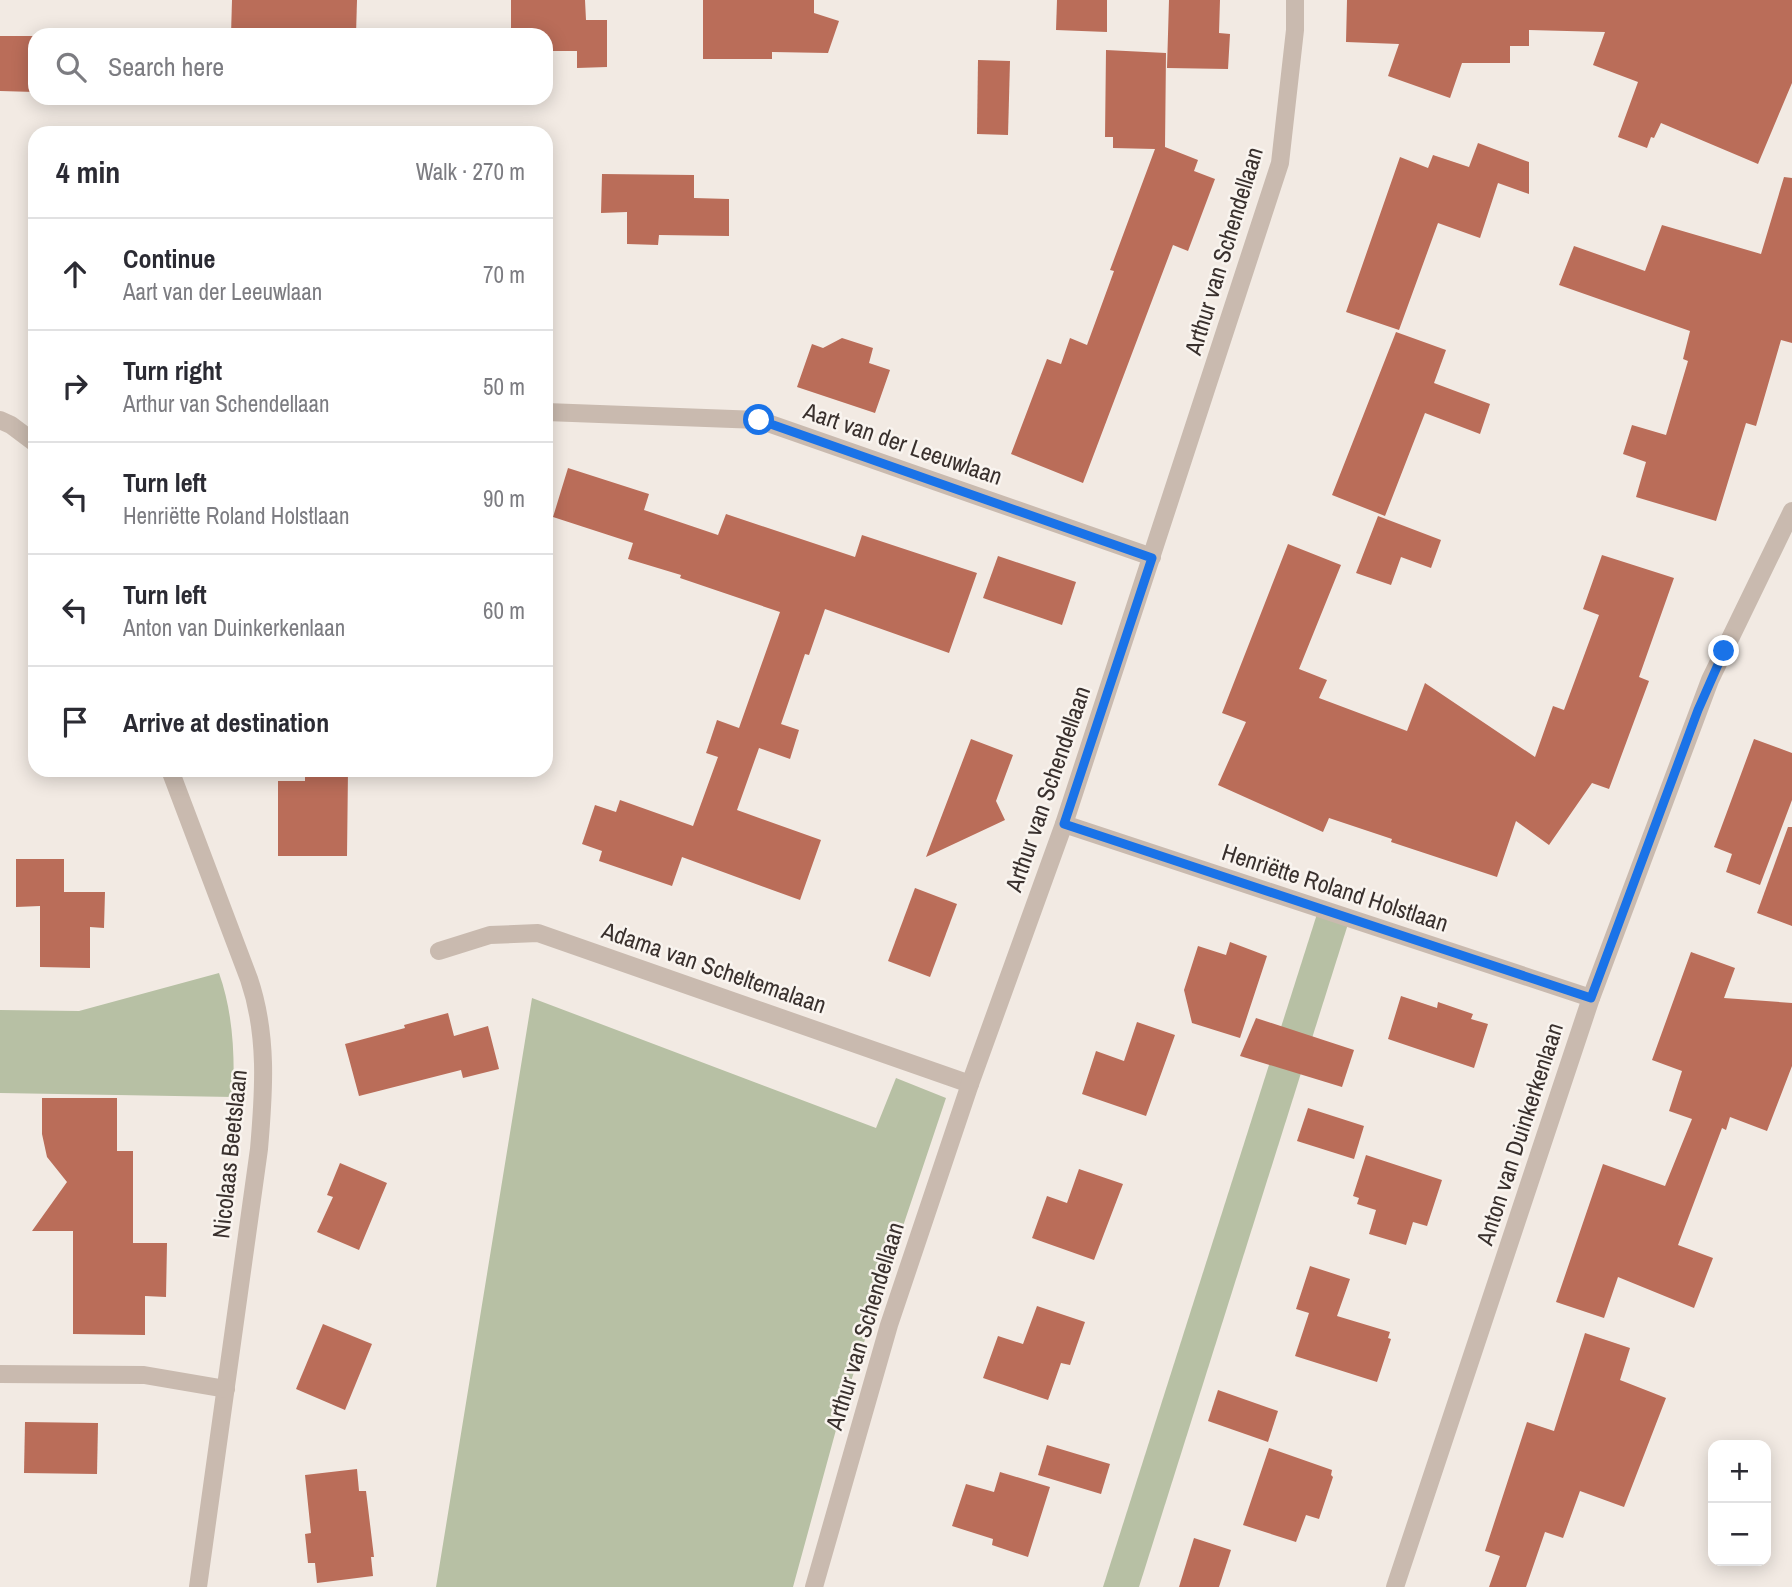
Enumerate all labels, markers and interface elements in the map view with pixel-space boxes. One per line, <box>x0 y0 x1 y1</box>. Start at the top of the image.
search box <box>28 28 553 105</box>
icon: search <box>52 48 90 86</box>
text: Search here <box>108 49 224 84</box>
street label: Arthur van Schendellaan <box>1176 143 1270 359</box>
text: 4 min <box>56 152 120 192</box>
text: Walk · 270 m <box>416 156 525 187</box>
text: Continue <box>123 241 215 276</box>
icon: ahead <box>56 255 94 293</box>
text: 70 m <box>483 259 525 290</box>
text: Aart van der Leeuwlaan <box>123 276 322 307</box>
text: Turn right <box>123 353 222 388</box>
icon: right <box>56 367 94 405</box>
text: 50 m <box>483 371 525 402</box>
text: Arthur van Schendellaan <box>123 388 330 419</box>
street label: Aart van der Leeuwlaan <box>799 394 1007 492</box>
route start <box>743 404 774 435</box>
text: Turn left <box>123 465 207 500</box>
icon: left <box>56 479 94 517</box>
text: 90 m <box>483 483 525 514</box>
text: Henriëtte Roland Holstlaan <box>123 500 349 531</box>
text: Turn left <box>123 577 207 612</box>
icon: left <box>56 591 94 629</box>
text: 60 m <box>483 595 525 626</box>
text: Anton van Duinkerkenlaan <box>123 612 345 643</box>
route end <box>1708 635 1739 666</box>
street label: Arthur van Schendellaan <box>997 682 1097 897</box>
icon: arrive <box>56 703 94 741</box>
text: Arrive at destination <box>123 705 329 740</box>
street label: Henriëtte Roland Holstlaan <box>1218 835 1453 939</box>
street label: Adama van Scheltemalaan <box>597 913 831 1020</box>
street label: Anton van Duinkerkenlaan <box>1468 1018 1570 1250</box>
street label: Nicolaas Beetslaan <box>204 1068 254 1240</box>
street label: Arthur van Schendellaan <box>817 1218 911 1434</box>
map controls <box>1708 1440 1771 1566</box>
button: + <box>1708 1440 1771 1503</box>
button: − <box>1708 1503 1771 1566</box>

